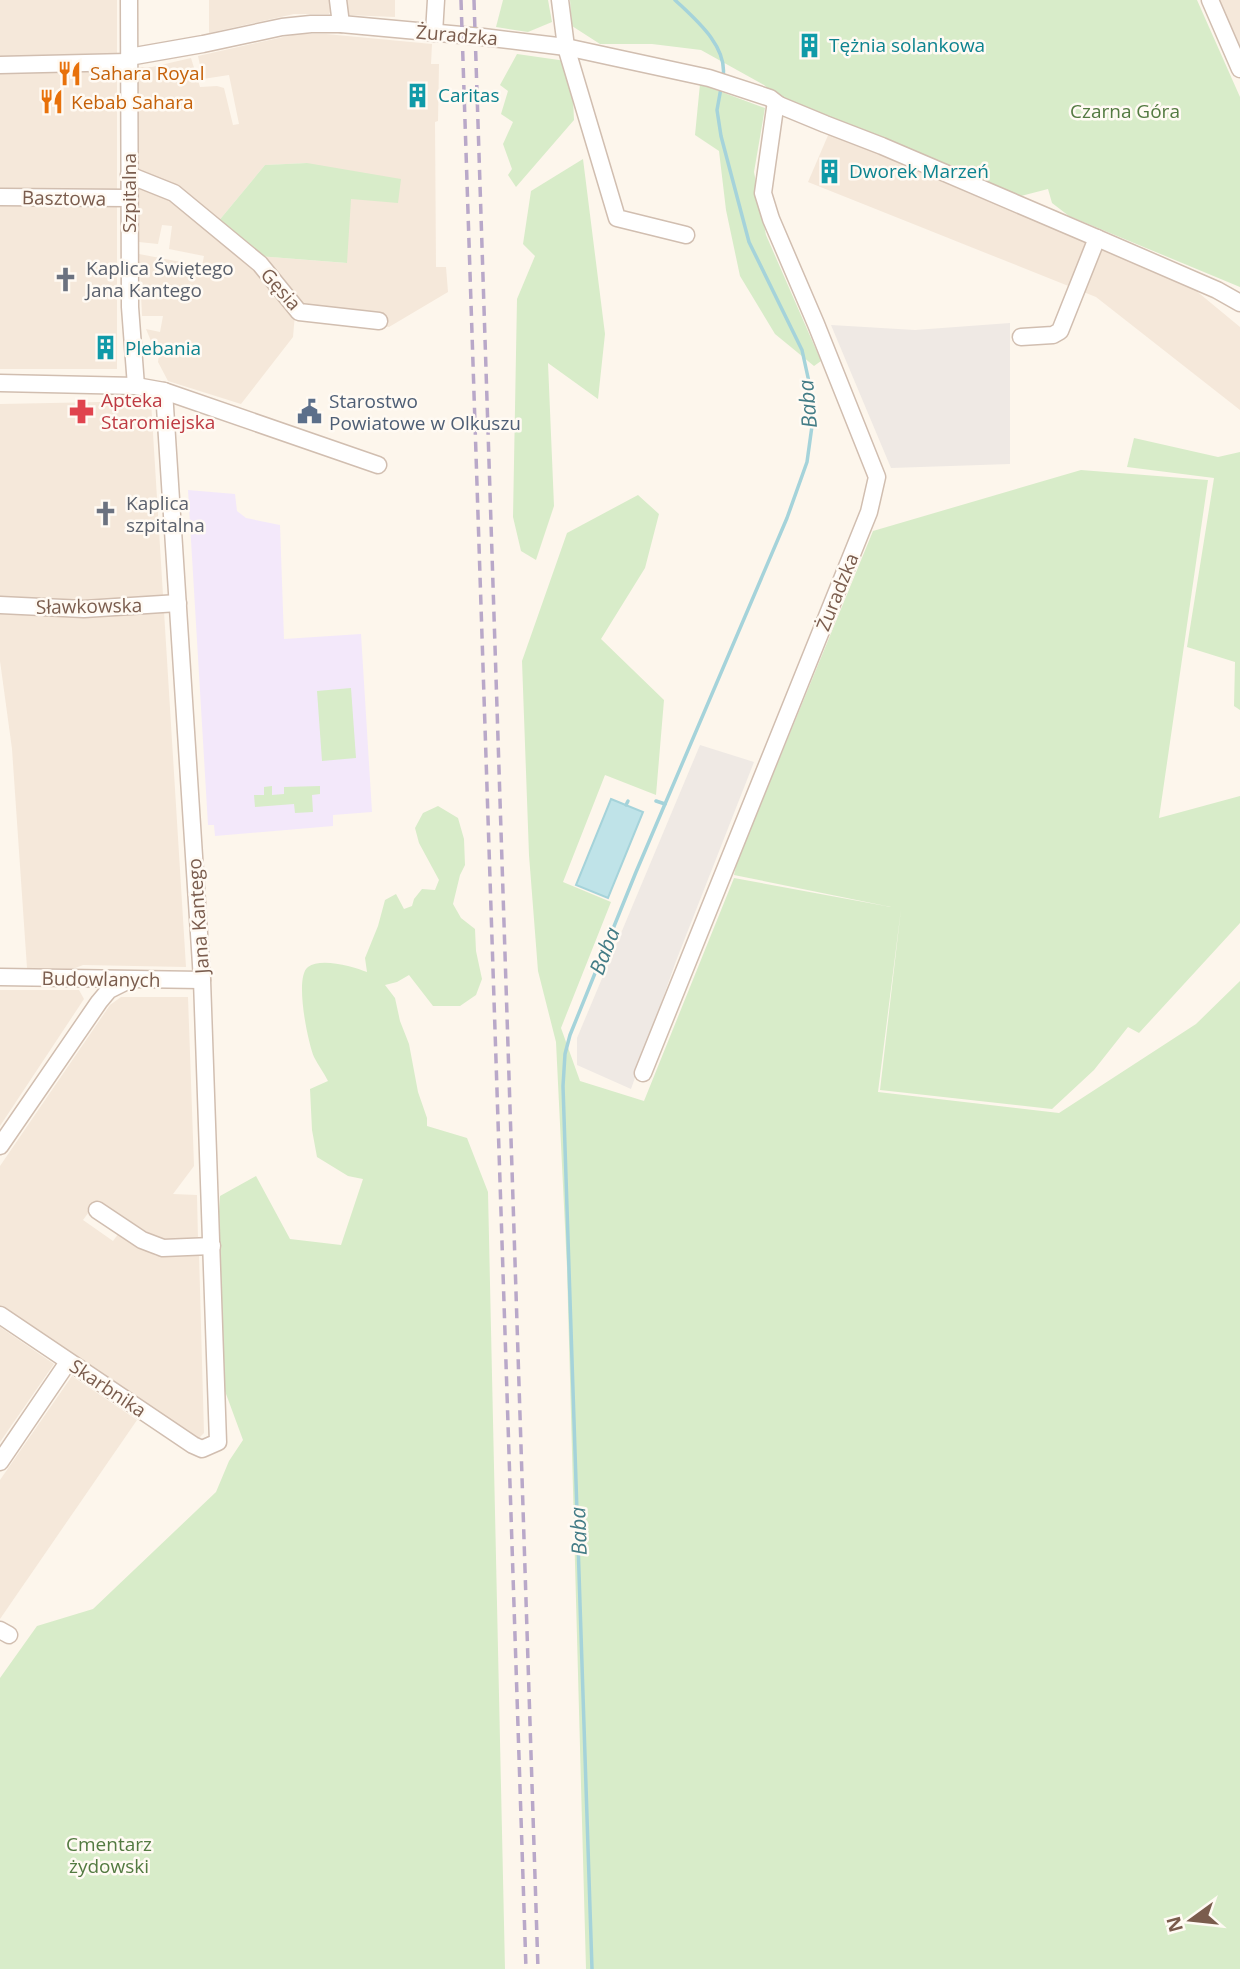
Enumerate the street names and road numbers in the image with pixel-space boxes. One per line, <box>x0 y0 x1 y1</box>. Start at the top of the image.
street label: Żuradzka <box>415 18 499 52</box>
street label: Szpitalna <box>116 153 142 233</box>
street label: Basztowa <box>22 184 106 212</box>
street label: Gęsia <box>255 262 307 316</box>
street label: Żuradzka <box>810 549 864 635</box>
street label: Sławkowska <box>36 592 142 620</box>
street label: Jana Kantego <box>181 857 215 977</box>
street label: Budowlanych <box>41 965 161 993</box>
street label: Skarbnika <box>65 1353 151 1423</box>

